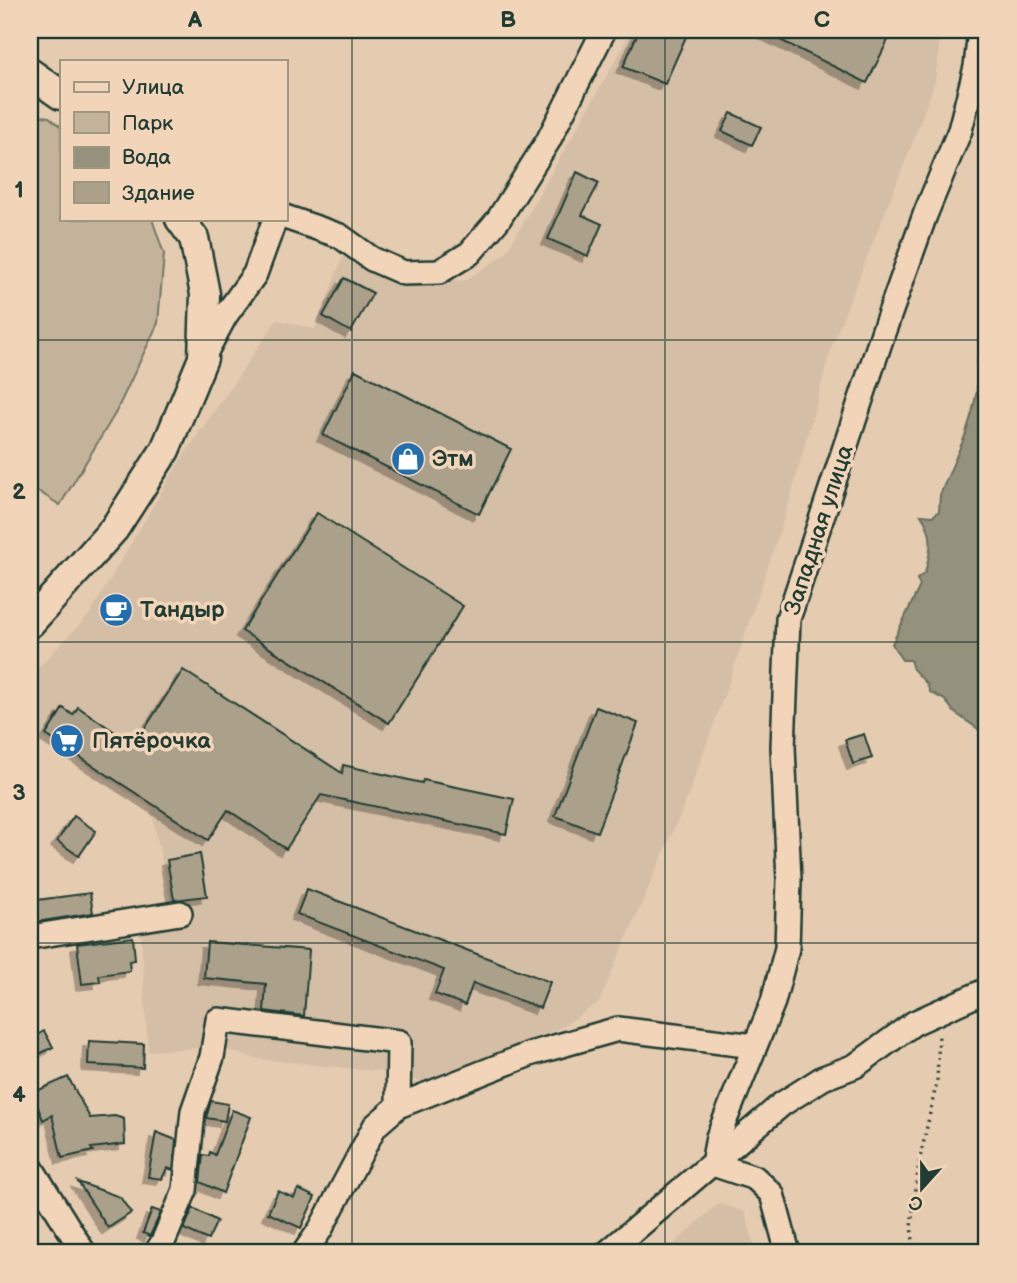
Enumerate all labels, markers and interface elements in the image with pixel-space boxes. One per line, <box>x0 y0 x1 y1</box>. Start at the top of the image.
text: A <box>187 6 203 34</box>
text: B <box>500 6 516 34</box>
text: C <box>814 6 830 34</box>
legend <box>60 60 287 220</box>
text: Улица <box>122 75 185 100</box>
text: Парк <box>122 111 173 136</box>
text: Вода <box>122 145 171 170</box>
text: 1 <box>14 176 24 204</box>
text: Здание <box>122 181 195 206</box>
shop icon: Этм <box>389 440 427 478</box>
street label: Западная улица <box>778 441 860 619</box>
place label: Этм <box>432 445 474 473</box>
text: 2 <box>12 478 26 506</box>
cafe icon: Тандыр <box>97 591 135 629</box>
place label: Тандыр <box>140 596 225 624</box>
supermarket icon: Пятёрочка <box>48 722 86 760</box>
place label: Пятёрочка <box>92 727 211 755</box>
text: 3 <box>12 779 26 807</box>
text: 4 <box>12 1081 26 1109</box>
north arrow <box>888 1154 958 1224</box>
text: С <box>906 1189 927 1216</box>

